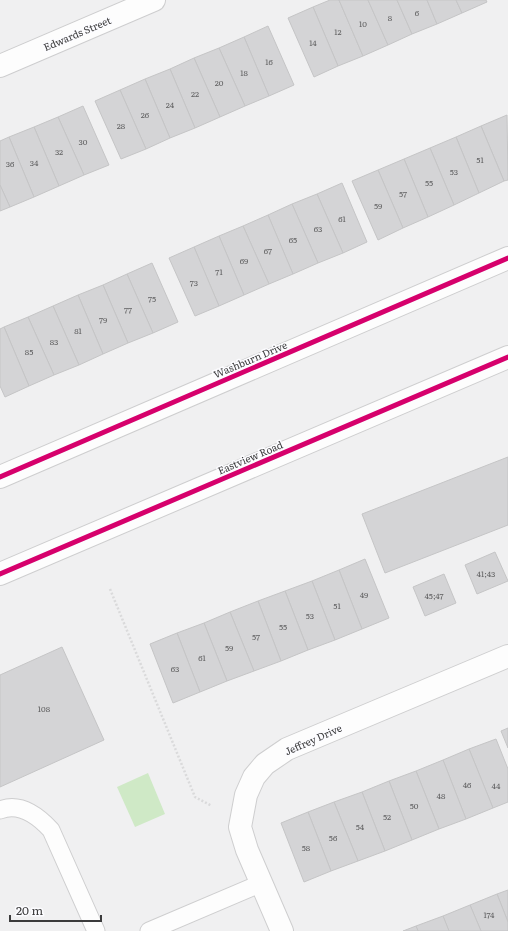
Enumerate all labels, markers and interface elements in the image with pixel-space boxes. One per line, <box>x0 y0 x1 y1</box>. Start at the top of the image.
house number: 6 <box>415 7 420 18</box>
street label: Edwards Street <box>41 12 113 54</box>
house number: 8 <box>388 12 393 23</box>
house number: 10 <box>359 18 367 29</box>
house number: 12 <box>334 26 342 37</box>
house number: 14 <box>309 37 317 48</box>
house number: 16 <box>265 56 273 67</box>
house number: 18 <box>240 67 248 78</box>
house number: 20 <box>215 77 224 88</box>
house number: 22 <box>191 88 199 99</box>
house number: 24 <box>166 99 175 110</box>
house number: 26 <box>141 109 150 120</box>
house number: 28 <box>117 120 126 131</box>
house number: 30 <box>79 136 88 147</box>
house number: 32 <box>55 146 63 157</box>
house number: 51 <box>476 154 484 165</box>
house number: 34 <box>30 157 39 168</box>
house number: 36 <box>6 158 15 169</box>
house number: 53 <box>450 166 458 177</box>
house number: 55 <box>425 177 433 188</box>
house number: 57 <box>399 188 407 199</box>
house number: 59 <box>374 200 382 211</box>
house number: 61 <box>338 213 347 224</box>
house number: 63 <box>314 223 322 234</box>
house number: 65 <box>289 234 297 245</box>
house number: 67 <box>264 245 272 256</box>
house number: 69 <box>240 255 248 266</box>
house number: 71 <box>215 266 223 277</box>
house number: 73 <box>190 277 198 288</box>
house number: 75 <box>148 293 156 304</box>
house number: 77 <box>124 304 132 315</box>
house number: 79 <box>99 314 107 325</box>
house number: 81 <box>74 325 83 336</box>
house number: 83 <box>50 336 58 347</box>
street label: Washburn Drive <box>211 337 289 381</box>
house number: 85 <box>25 346 33 357</box>
street label: Eastview Road <box>215 437 285 477</box>
house number: 41;43 <box>477 568 495 579</box>
house number: 49 <box>360 589 368 600</box>
house number: 45;47 <box>424 590 444 601</box>
house number: 51 <box>333 600 341 611</box>
house number: 53 <box>306 610 314 621</box>
house number: 55 <box>279 621 287 632</box>
house number: 57 <box>252 631 260 642</box>
house number: 59 <box>225 642 233 653</box>
house number: 61 <box>198 652 207 663</box>
house number: 63 <box>171 663 179 674</box>
house number: 108 <box>38 703 51 714</box>
street label: Jeffrey Drive <box>282 720 344 758</box>
house number: 46 <box>463 779 472 790</box>
house number: 44 <box>492 780 501 791</box>
house number: 48 <box>437 790 446 801</box>
house number: 50 <box>410 800 419 811</box>
house number: 52 <box>383 811 391 822</box>
house number: 54 <box>356 821 365 832</box>
house number: 56 <box>329 832 338 843</box>
house number: 58 <box>302 842 311 853</box>
scale bar <box>10 897 101 923</box>
text: 20 m <box>16 901 43 919</box>
house number: 174 <box>484 909 495 920</box>

